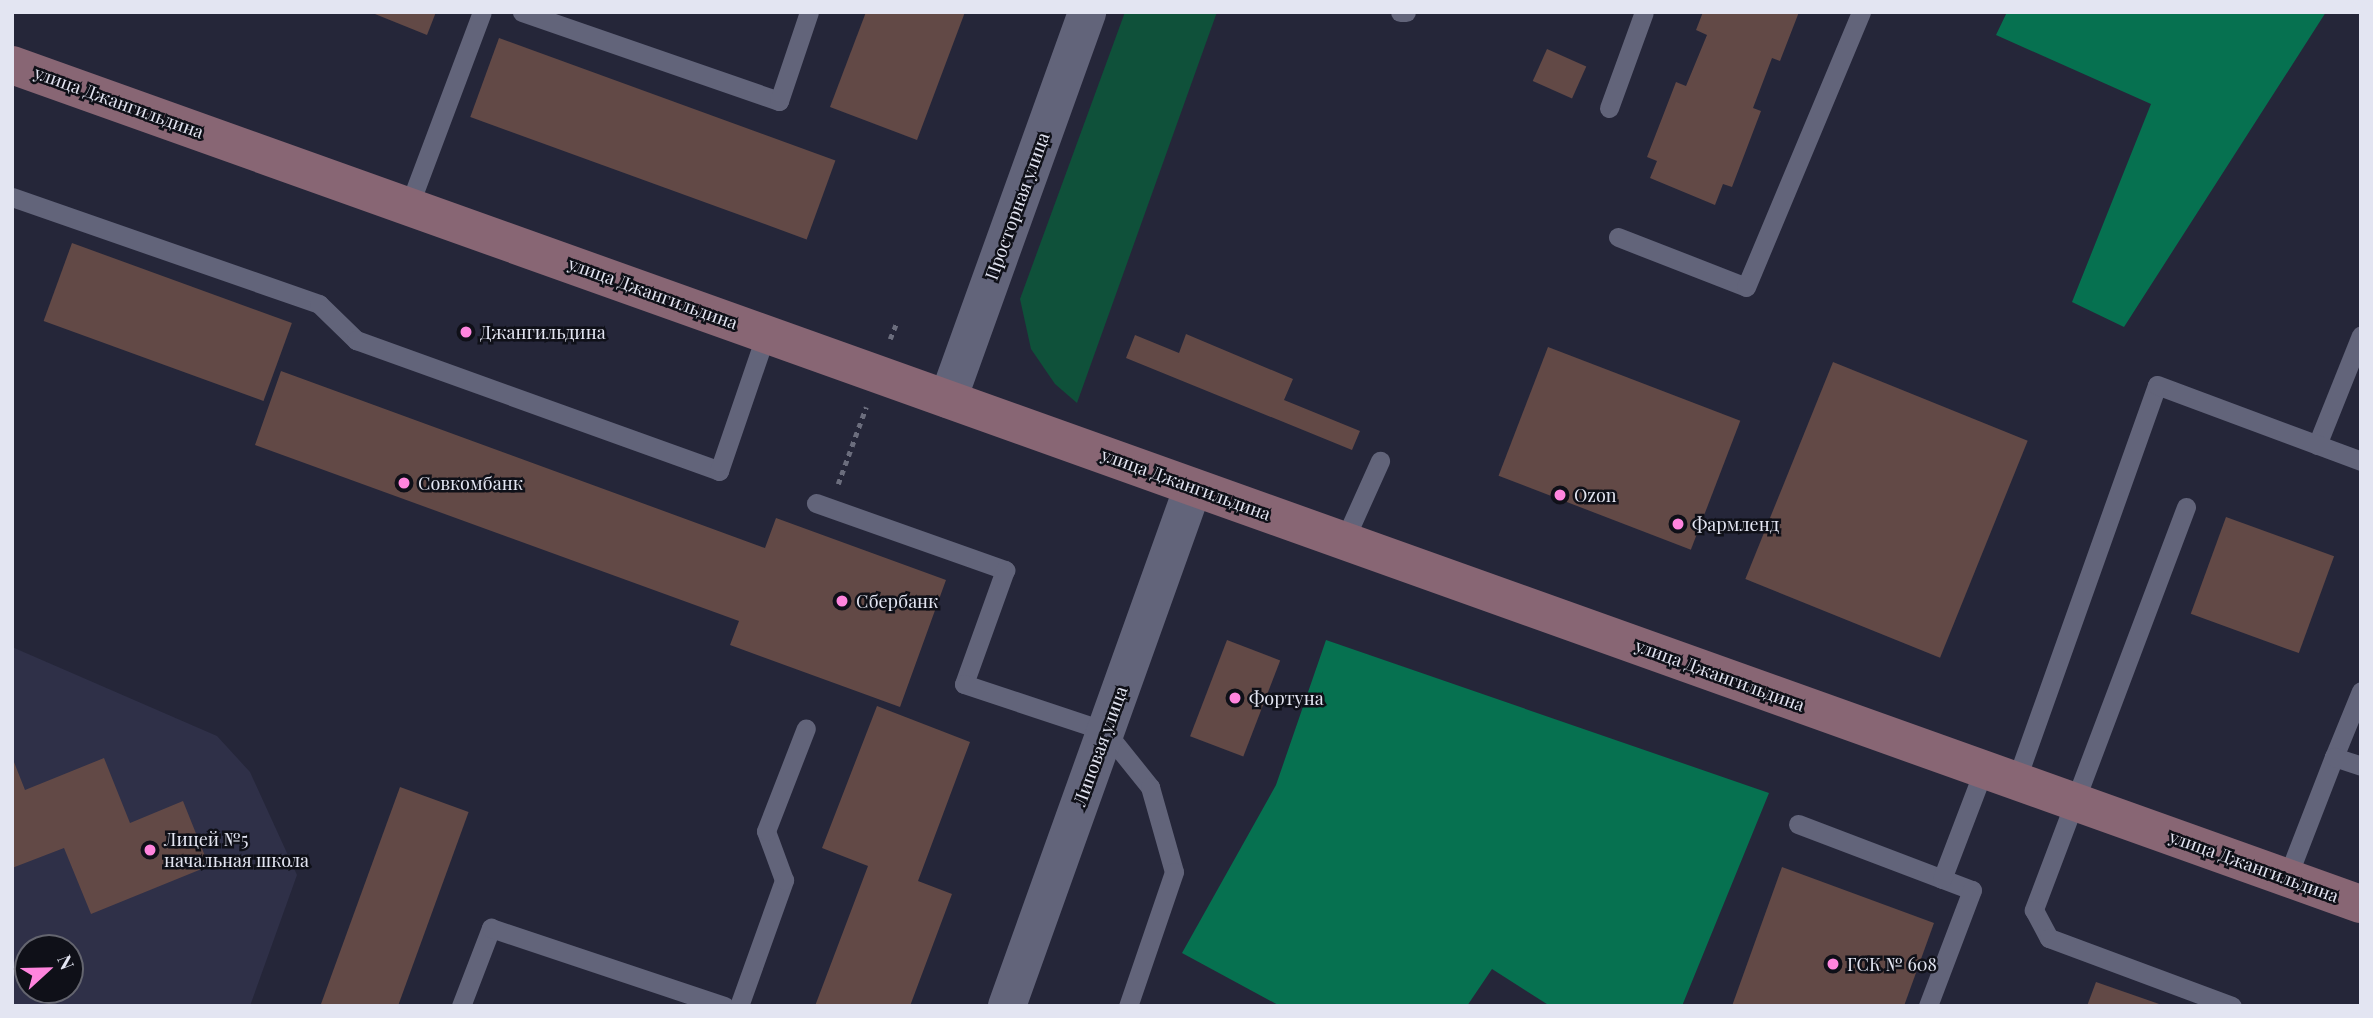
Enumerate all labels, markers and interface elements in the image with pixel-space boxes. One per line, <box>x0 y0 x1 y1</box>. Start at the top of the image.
street label: улица Джангильдина <box>31 61 207 143</box>
street label: Просторная улица <box>980 129 1054 283</box>
street label: улица Джангильдина <box>565 252 741 334</box>
place label: Джангильдина <box>480 321 606 343</box>
marker: Джангильдина <box>458 324 474 340</box>
street label: улица Джангильдина <box>1098 443 1274 525</box>
place label: Совкомбанк <box>418 472 523 494</box>
marker: Совкомбанк <box>396 475 412 491</box>
place label: Ozon <box>1574 484 1617 506</box>
marker: Ozon <box>1552 487 1568 503</box>
place label: Фармленд <box>1692 513 1779 535</box>
marker: Фармленд <box>1670 516 1686 532</box>
place label: Сбербанк <box>856 590 938 612</box>
marker: Сбербанк <box>834 593 850 609</box>
street label: улица Джангильдина <box>1632 634 1808 716</box>
street label: Липовая улица <box>1068 683 1132 809</box>
place label: Фортуна <box>1249 687 1324 709</box>
marker: Фортуна <box>1227 690 1243 706</box>
street label: улица Джангильдина <box>2166 825 2342 907</box>
place label: Лицей №5 начальная школа <box>164 829 309 872</box>
marker: Лицей №5 начальная школа <box>142 842 158 858</box>
north arrow <box>14 934 84 1004</box>
text: N <box>52 951 81 973</box>
place label: ГСК № 608 <box>1847 953 1937 975</box>
marker: ГСК № 608 <box>1825 956 1841 972</box>

